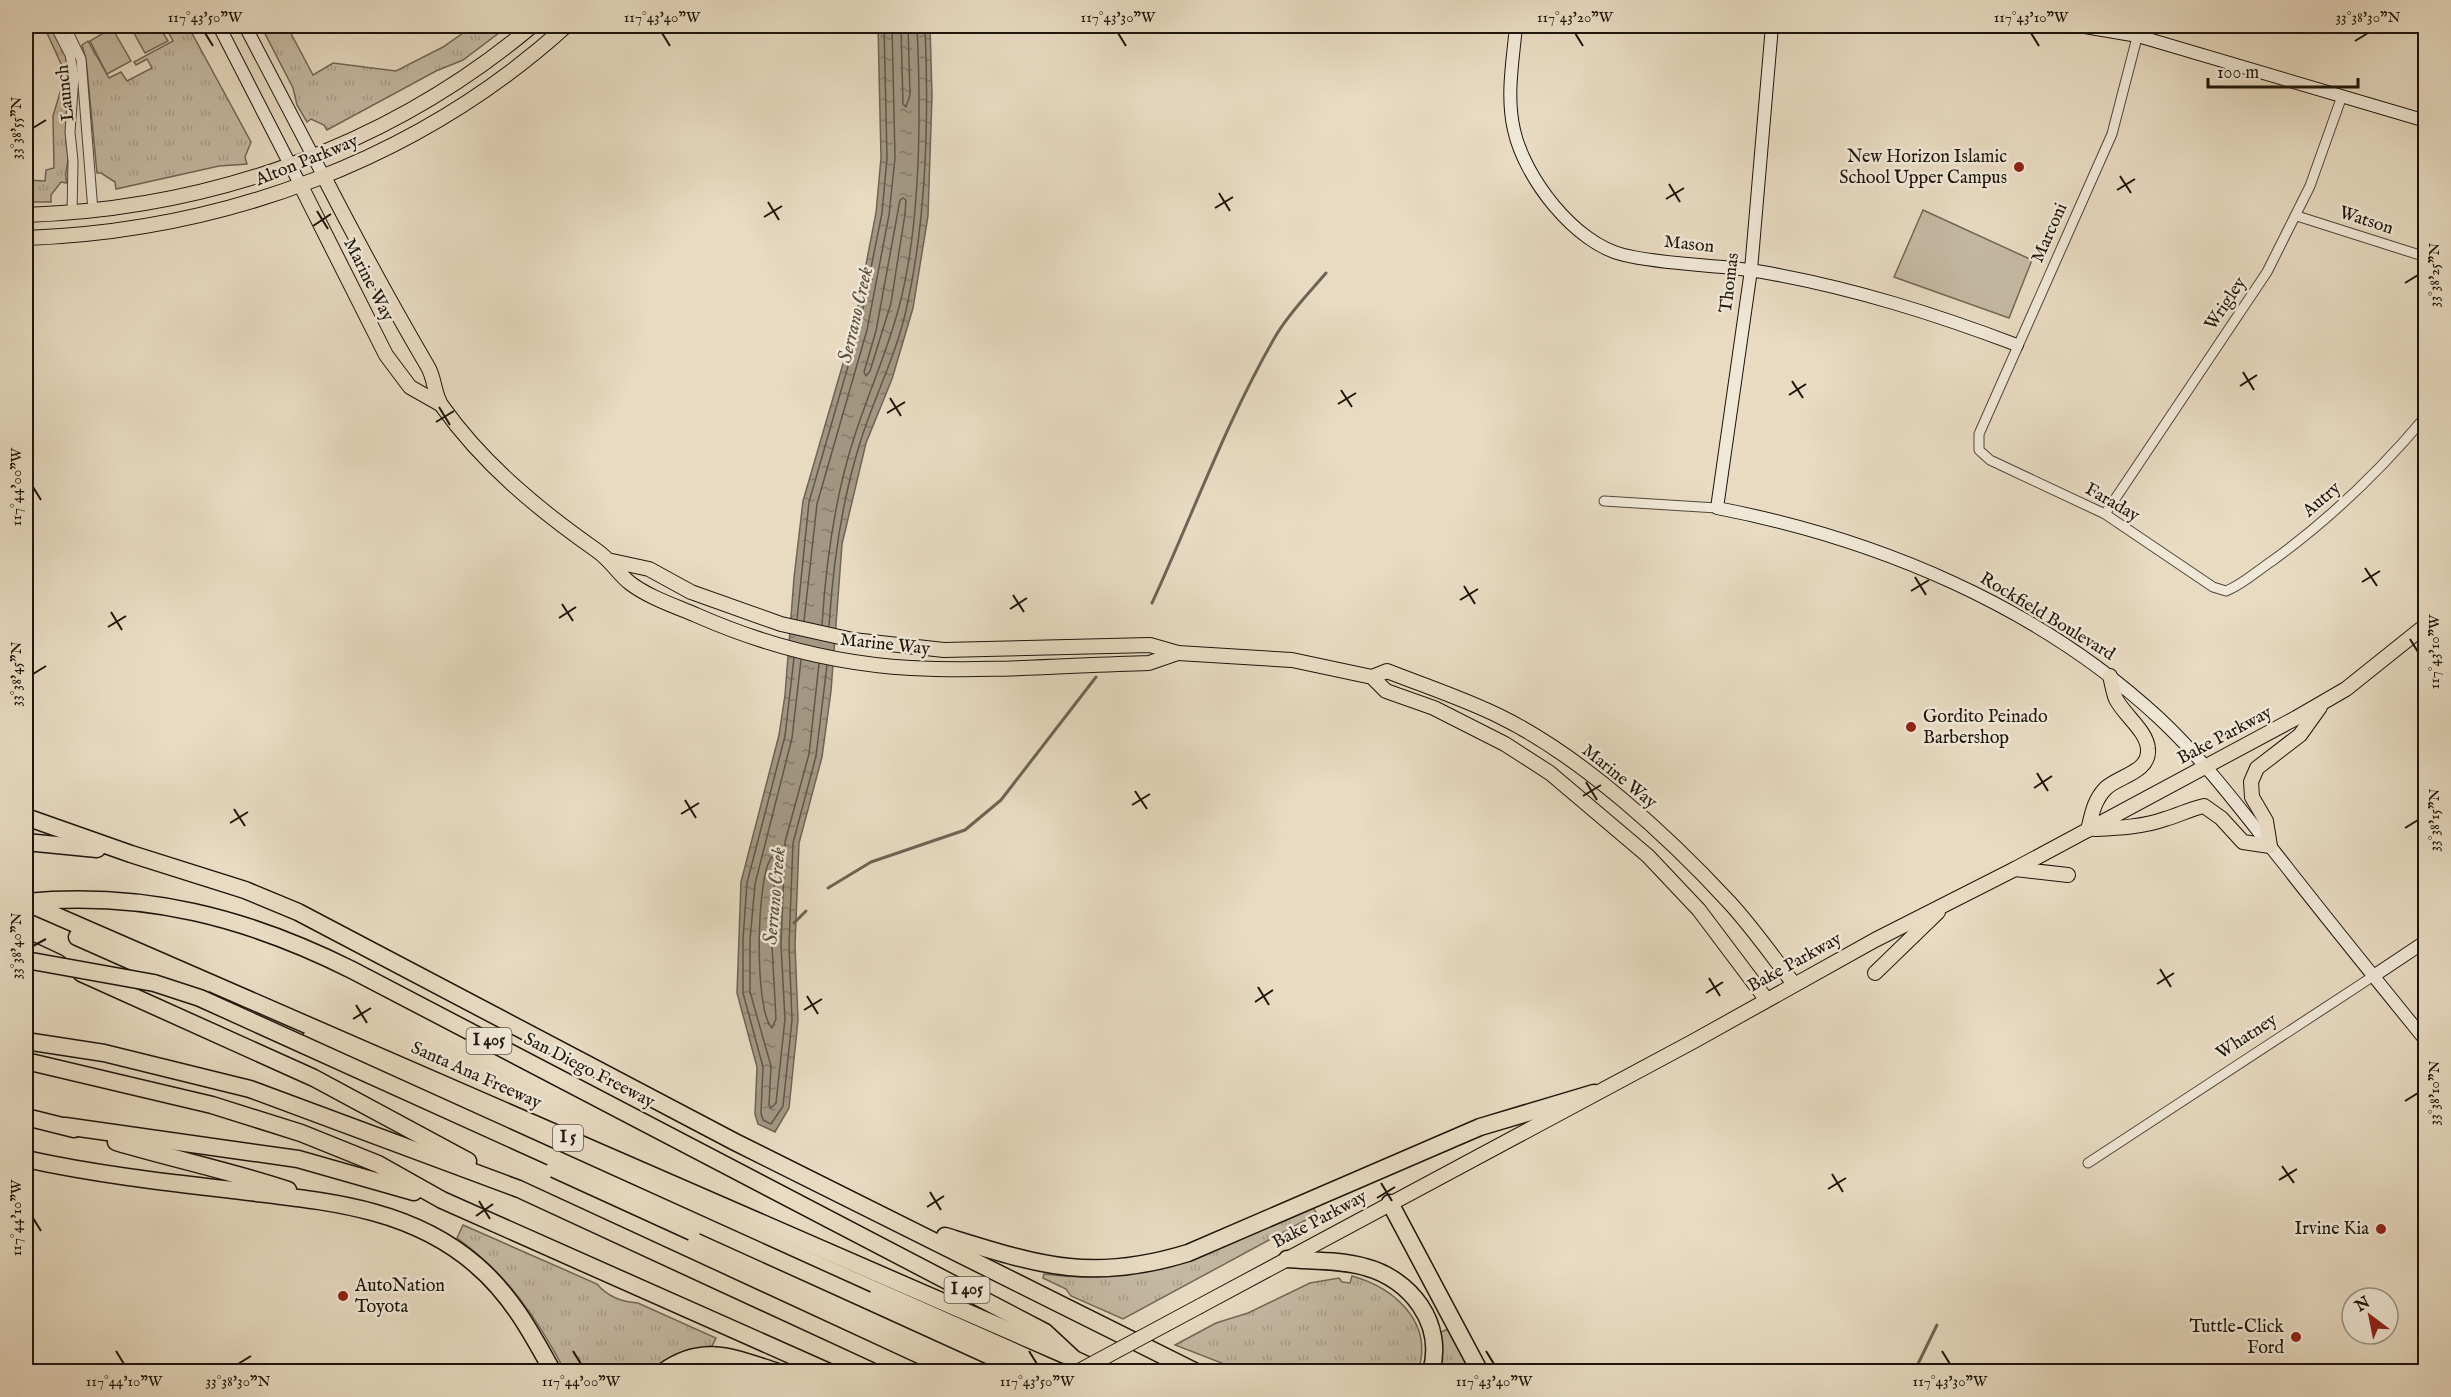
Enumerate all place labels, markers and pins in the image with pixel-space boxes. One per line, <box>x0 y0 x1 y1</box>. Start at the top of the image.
place label: New Horizon Islamic School Upper Campus <box>1839 146 2007 190</box>
marker: New Horizon Islamic School Upper Campus <box>2012 160 2026 174</box>
place label: Gordito Peinado Barbershop <box>1923 706 2048 750</box>
marker: Gordito Peinado Barbershop <box>1904 720 1918 734</box>
place label: Irvine Kia <box>2294 1218 2369 1241</box>
marker: Irvine Kia <box>2374 1222 2388 1236</box>
place label: AutoNation Toyota <box>354 1275 445 1319</box>
marker: AutoNation Toyota <box>336 1289 350 1303</box>
place label: Tuttle-Click Ford <box>2189 1316 2284 1360</box>
marker: Tuttle-Click Ford <box>2289 1330 2303 1344</box>

